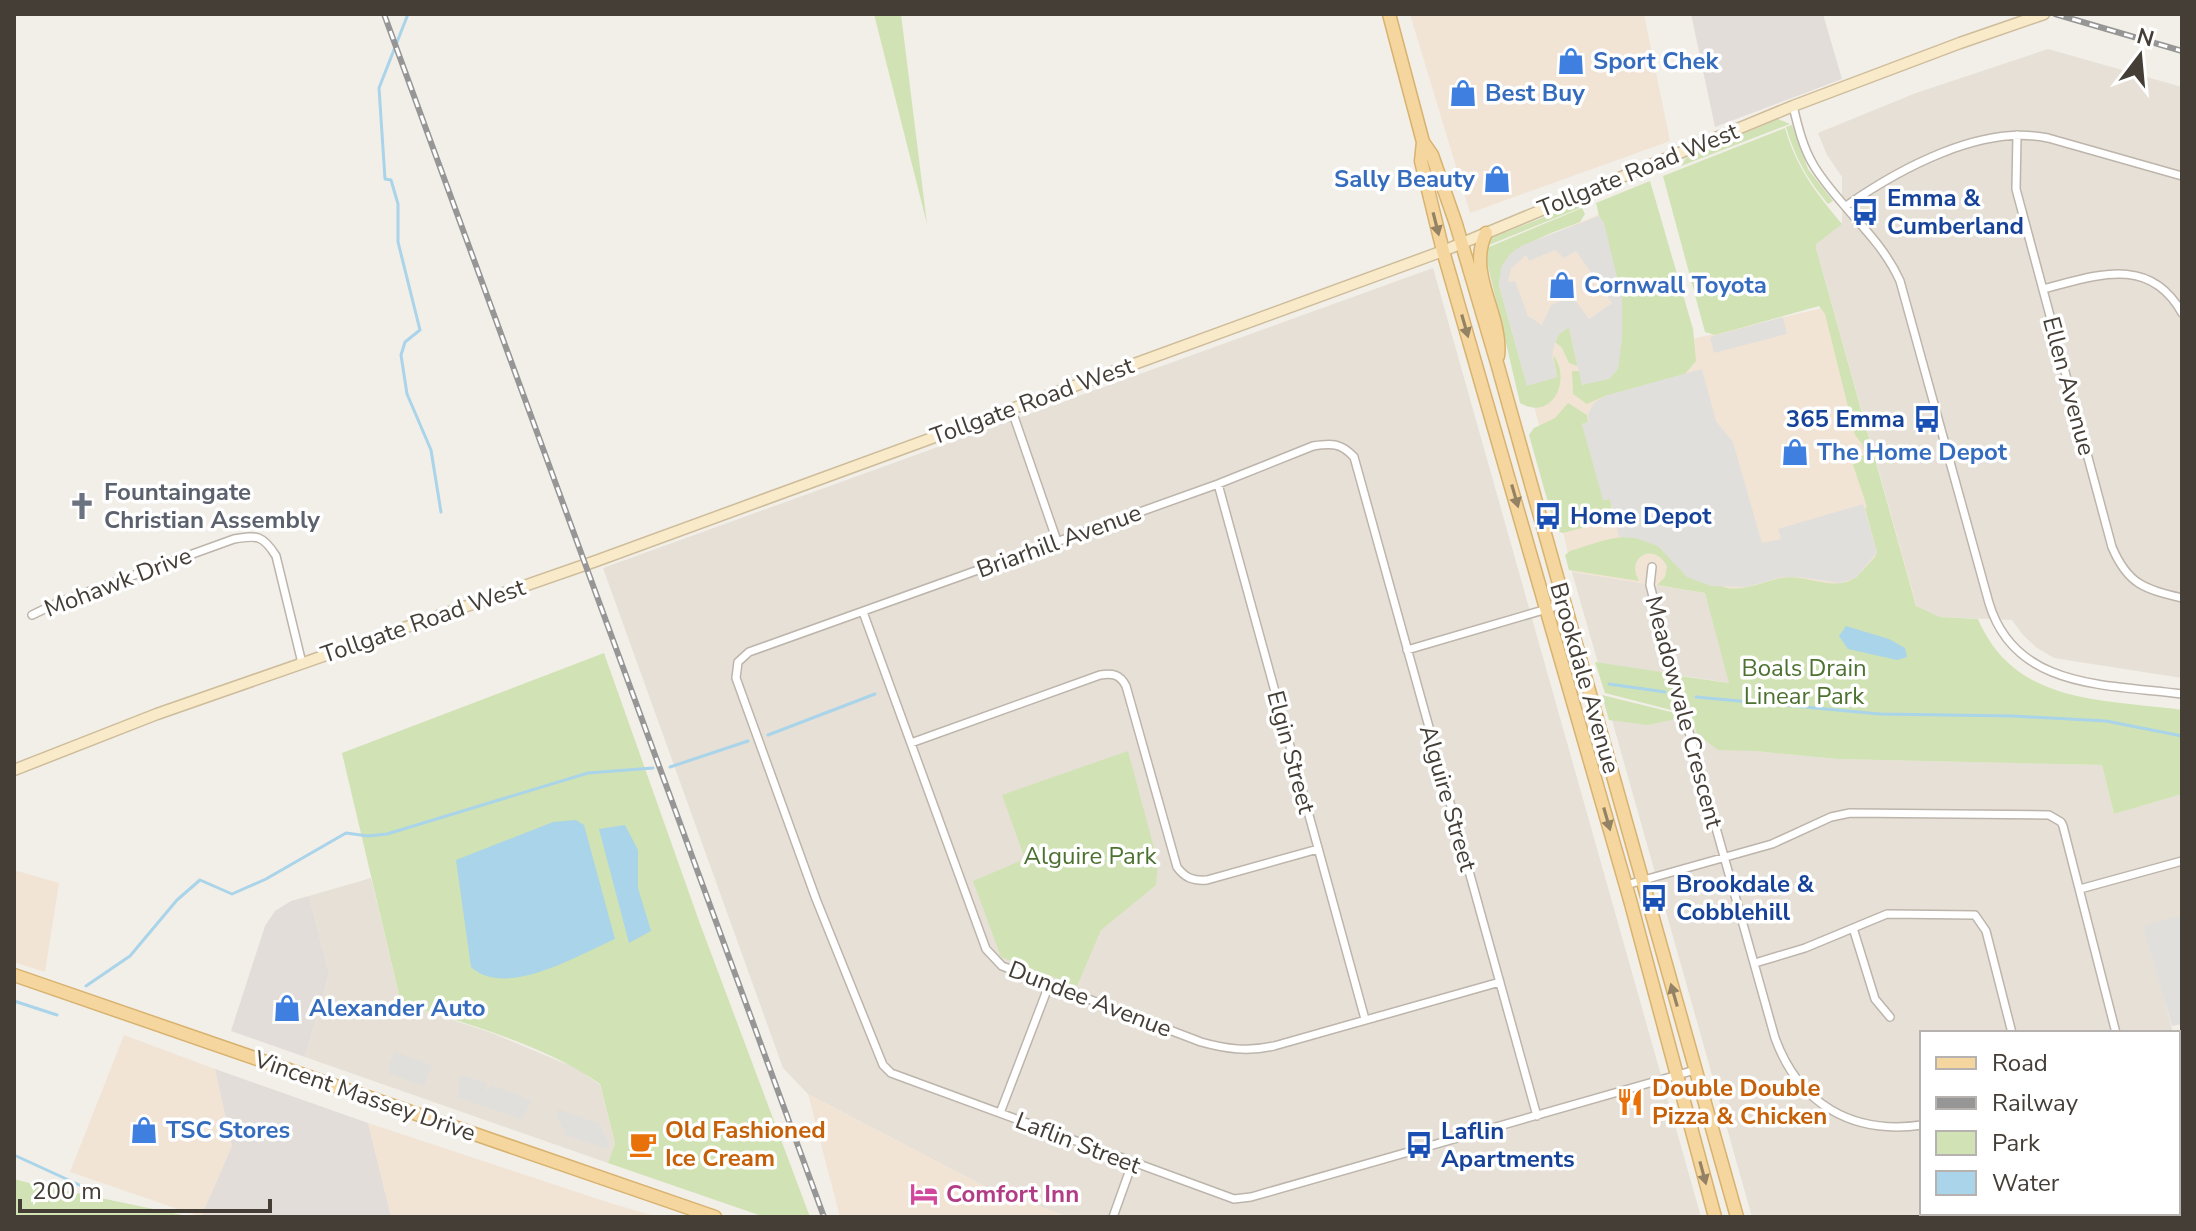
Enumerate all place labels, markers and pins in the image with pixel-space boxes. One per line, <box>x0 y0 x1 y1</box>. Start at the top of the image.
place label: Sport Chek <box>1593 45 1719 77</box>
shop icon: Sport Chek <box>1556 46 1586 76</box>
place label: Best Buy <box>1485 77 1585 109</box>
shop icon: Best Buy <box>1448 78 1478 108</box>
place label: Sally Beauty <box>1334 163 1475 195</box>
shop icon: Sally Beauty <box>1482 164 1512 194</box>
place label: Emma & Cumberland <box>1887 182 2024 242</box>
bus stop icon: Emma & Cumberland <box>1850 197 1880 227</box>
place label: Cornwall Toyota <box>1584 269 1767 301</box>
shop icon: Cornwall Toyota <box>1547 270 1577 300</box>
place label: 365 Emma <box>1786 403 1905 435</box>
bus stop icon: 365 Emma <box>1912 404 1942 434</box>
place label: The Home Depot <box>1817 436 2008 468</box>
shop icon: The Home Depot <box>1780 437 1810 467</box>
place label: Fountaingate Christian Assembly <box>104 476 320 536</box>
church icon: Fountaingate Christian Assembly <box>67 491 97 521</box>
place label: Home Depot <box>1570 500 1712 532</box>
bus stop icon: Home Depot <box>1533 501 1563 531</box>
place label: Brookdale & Cobblehill <box>1676 868 1815 928</box>
bus stop icon: Brookdale & Cobblehill <box>1639 883 1669 913</box>
place label: Alexander Auto <box>309 992 486 1024</box>
shop icon: Alexander Auto <box>272 993 302 1023</box>
place label: Double Double Pizza & Chicken <box>1652 1072 1827 1132</box>
restaurant icon: Double Double Pizza & Chicken <box>1615 1087 1645 1117</box>
place label: TSC Stores <box>166 1114 290 1146</box>
place label: Old Fashioned Ice Cream <box>665 1114 826 1174</box>
shop icon: TSC Stores <box>129 1115 159 1145</box>
place label: Laflin Apartments <box>1441 1115 1575 1175</box>
cafe icon: Old Fashioned Ice Cream <box>628 1129 658 1159</box>
bus stop icon: Laflin Apartments <box>1404 1130 1434 1160</box>
place label: Comfort Inn <box>946 1178 1079 1210</box>
hotel icon: Comfort Inn <box>909 1179 939 1209</box>

